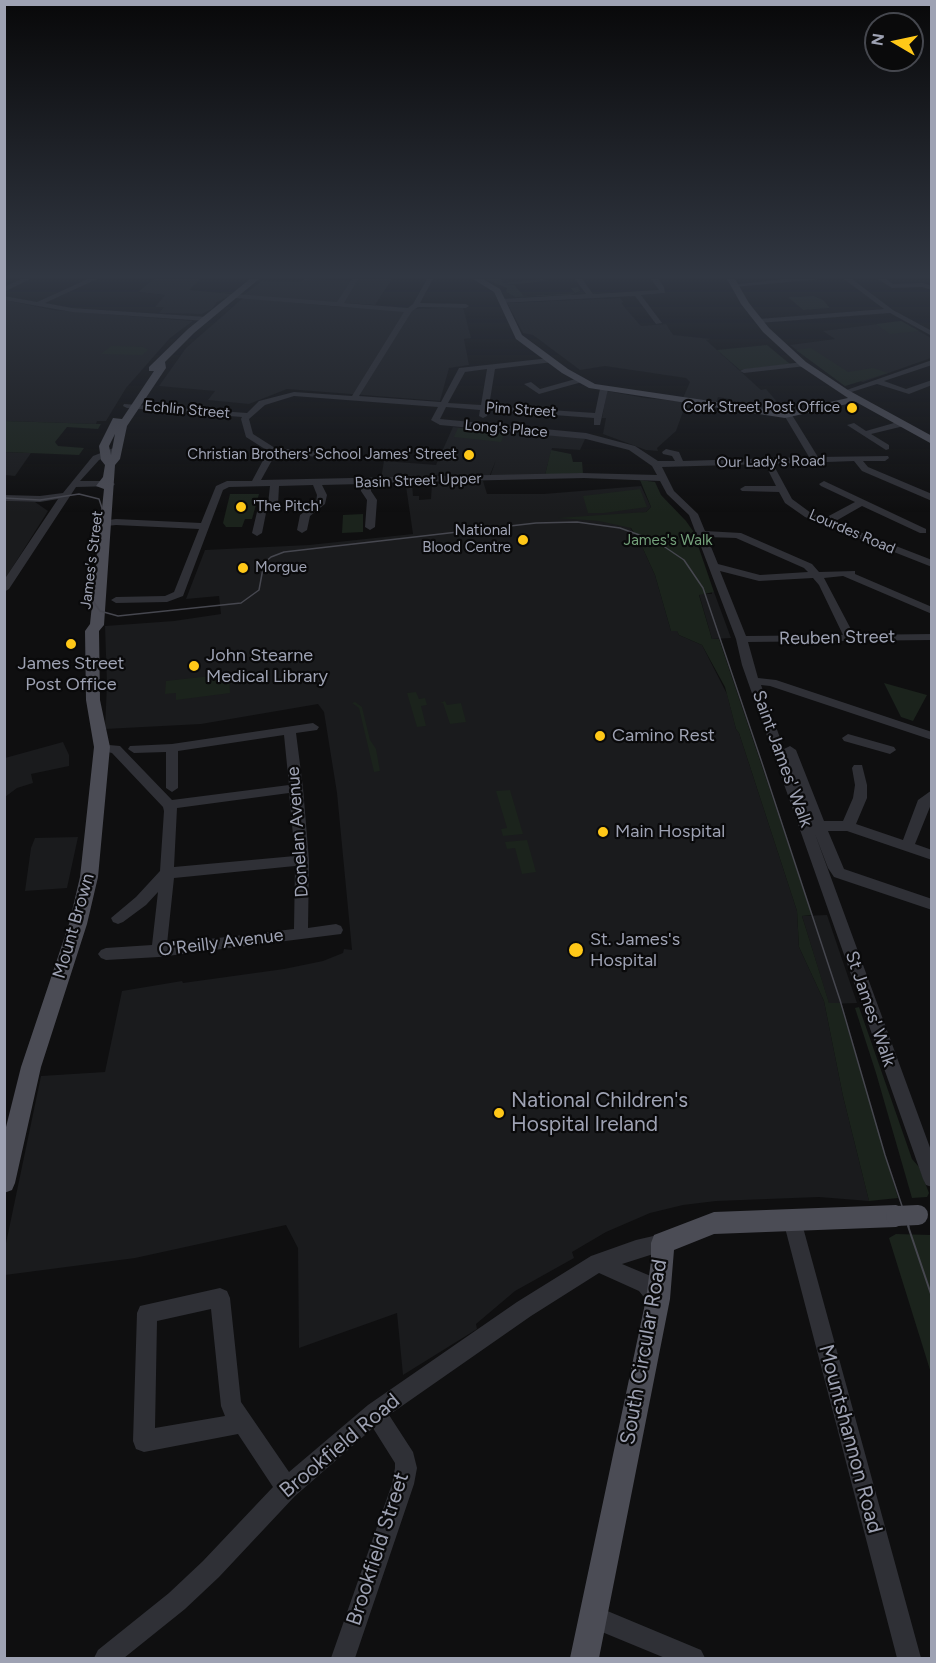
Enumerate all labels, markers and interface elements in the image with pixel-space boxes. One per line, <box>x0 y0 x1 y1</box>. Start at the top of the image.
north arrow <box>864 12 924 72</box>
text: N <box>867 32 888 47</box>
street label: Echlin Street <box>143 397 231 423</box>
street label: Pim Street <box>485 399 557 421</box>
place label: Cork Street Post Office <box>683 399 840 417</box>
marker: Cork Street Post Office <box>845 401 859 415</box>
street label: Long's Place <box>464 416 548 442</box>
place label: Christian Brothers' School James' Street <box>187 446 457 464</box>
marker: Christian Brothers' School James' Street <box>462 448 476 462</box>
street label: Our Lady's Road <box>716 452 826 472</box>
street label: Basin Street Upper <box>354 470 482 492</box>
place label: 'The Pitch' <box>253 498 322 516</box>
marker: 'The Pitch' <box>234 500 248 514</box>
street label: Lourdes Road <box>806 506 898 558</box>
street label: James's Street <box>77 510 107 610</box>
place label: National Blood Centre <box>422 522 511 557</box>
park label: James's Walk <box>623 532 713 550</box>
marker: National Blood Centre <box>516 533 530 547</box>
place label: Morgue <box>255 559 307 577</box>
marker: Morgue <box>236 561 250 575</box>
street label: Reuben Street <box>779 626 895 650</box>
marker: James Street Post Office <box>64 637 78 651</box>
place label: John Stearne Medical Library <box>206 645 328 688</box>
place label: James Street Post Office <box>18 653 124 696</box>
marker: John Stearne Medical Library <box>187 659 201 673</box>
street label: Saint James' Walk <box>747 688 817 830</box>
place label: Camino Rest <box>612 725 715 747</box>
marker: Camino Rest <box>593 729 607 743</box>
street label: Donelan Avenue <box>283 766 313 898</box>
place label: Main Hospital <box>615 821 725 843</box>
marker: Main Hospital <box>596 825 610 839</box>
street label: Mount Brown <box>49 871 99 981</box>
street label: O'Reilly Avenue <box>157 925 285 961</box>
place label: St. James's Hospital <box>590 929 680 972</box>
marker: St. James's Hospital <box>567 941 585 959</box>
street label: St James' Walk <box>840 948 900 1070</box>
place label: National Children's Hospital Ireland <box>511 1088 688 1138</box>
marker: National Children's Hospital Ireland <box>492 1106 506 1120</box>
street label: South Circular Road <box>615 1257 673 1447</box>
street label: Mountshannon Road <box>813 1342 887 1536</box>
street label: Brookfield Road <box>275 1388 405 1504</box>
street label: Brookfield Street <box>341 1469 415 1629</box>

